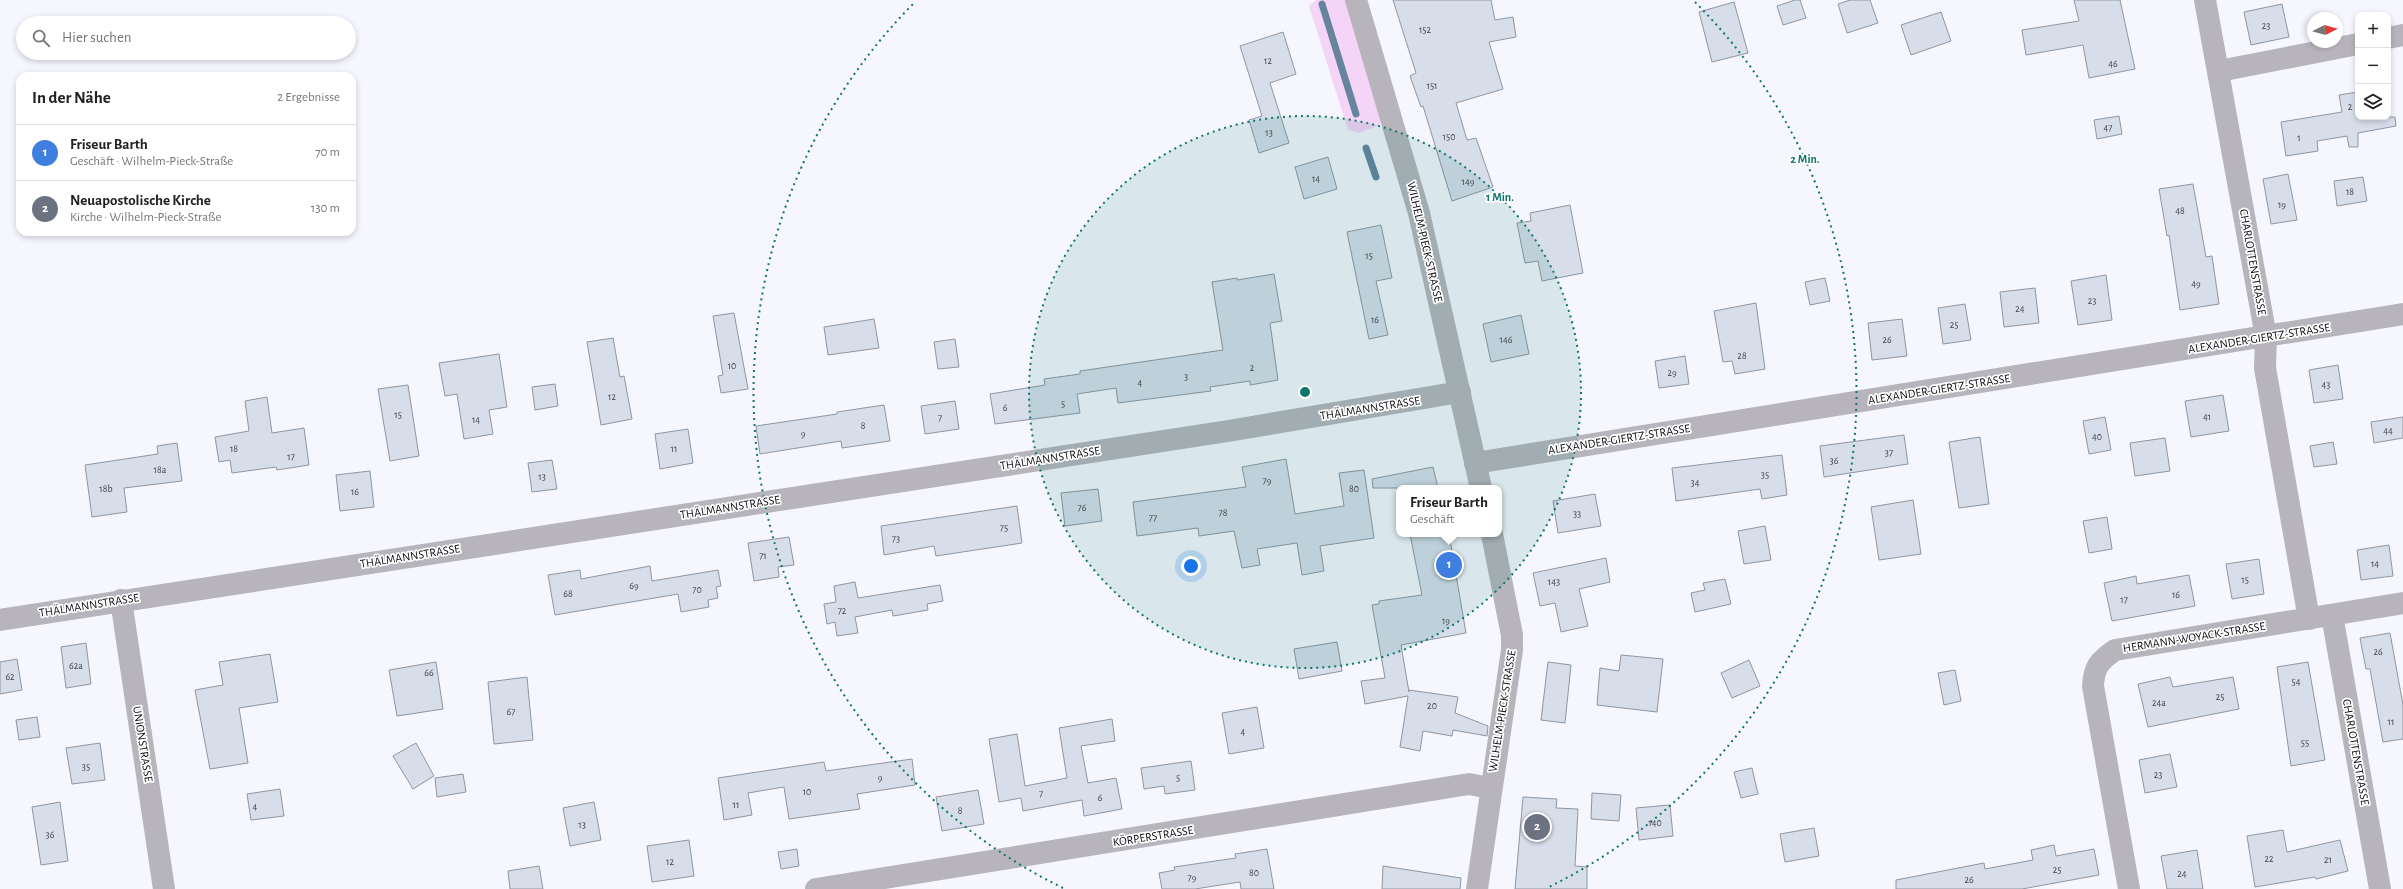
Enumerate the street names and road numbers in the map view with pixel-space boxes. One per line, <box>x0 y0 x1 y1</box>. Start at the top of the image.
street label: WILHELM-PIECK-STRASSE <box>1405 181 1445 304</box>
street label: CHARLOTTENSTRASSE <box>2238 208 2268 316</box>
street label: ALEXANDER-GIERTZ-STRASSE <box>2187 321 2331 355</box>
street label: ALEXANDER-GIERTZ-STRASSE <box>1867 372 2011 406</box>
street label: THÄLMANNSTRASSE <box>1319 393 1421 422</box>
street label: ALEXANDER-GIERTZ-STRASSE <box>1547 422 1691 456</box>
street label: THÄLMANNSTRASSE <box>999 443 1101 472</box>
street label: THÄLMANNSTRASSE <box>679 492 781 521</box>
street label: THÄLMANNSTRASSE <box>359 541 461 570</box>
street label: THÄLMANNSTRASSE <box>38 590 140 619</box>
street label: HERMANN-WOYACK-STRASSE <box>2122 620 2266 654</box>
street label: WILHELM-PIECK-STRASSE <box>1486 649 1518 773</box>
street label: CHARLOTTENSTRASSE <box>2341 698 2371 806</box>
street label: UNIONSTRASSE <box>131 705 155 783</box>
street label: KÖRPERSTRASSE <box>1112 823 1194 848</box>

